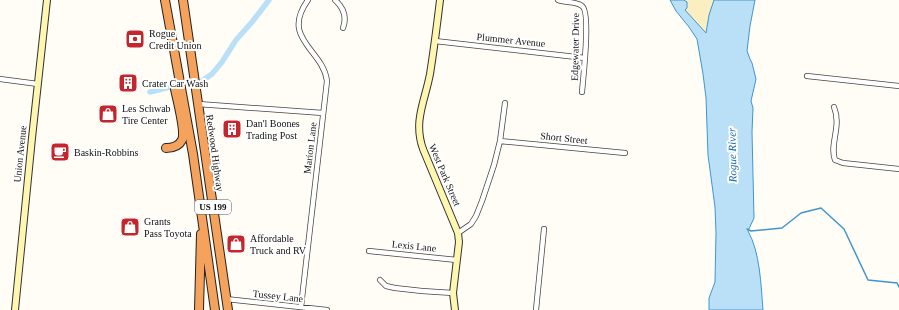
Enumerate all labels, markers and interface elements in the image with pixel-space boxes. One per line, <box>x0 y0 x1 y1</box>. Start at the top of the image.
street label: Edgewater Drive <box>569 12 581 81</box>
bank icon: Rogue Credit Union <box>124 28 146 50</box>
place label: Rogue Credit Union <box>149 28 202 51</box>
street label: Plummer Avenue <box>476 31 546 49</box>
building icon: Crater Car Wash <box>117 72 139 94</box>
place label: Crater Car Wash <box>142 78 208 89</box>
shop icon: Les Schwab Tire Center <box>97 103 119 125</box>
place label: Les Schwab Tire Center <box>122 103 171 126</box>
street label: Redwood Highway <box>204 114 226 192</box>
building icon: Dan'l Boones Trading Post <box>221 118 243 140</box>
place label: Dan'l Boones Trading Post <box>246 118 300 141</box>
street label: Marion Lane <box>301 121 319 174</box>
street label: Union Avenue <box>12 124 29 183</box>
water label: Rogue River <box>726 127 738 183</box>
street label: Short Street <box>540 130 588 146</box>
cafe icon: Baskin-Robbins <box>49 141 71 163</box>
street label: West Park Street <box>427 142 463 208</box>
place label: Baskin-Robbins <box>74 147 139 158</box>
road number: US 199 <box>195 200 231 214</box>
shop icon: Grants Pass Toyota <box>119 216 141 238</box>
place label: Grants Pass Toyota <box>144 216 192 239</box>
shop icon: Affordable Truck and RV <box>225 233 247 255</box>
place label: Affordable Truck and RV <box>250 233 307 256</box>
street label: Lexis Lane <box>391 238 437 254</box>
street label: Tussey Lane <box>252 288 304 304</box>

